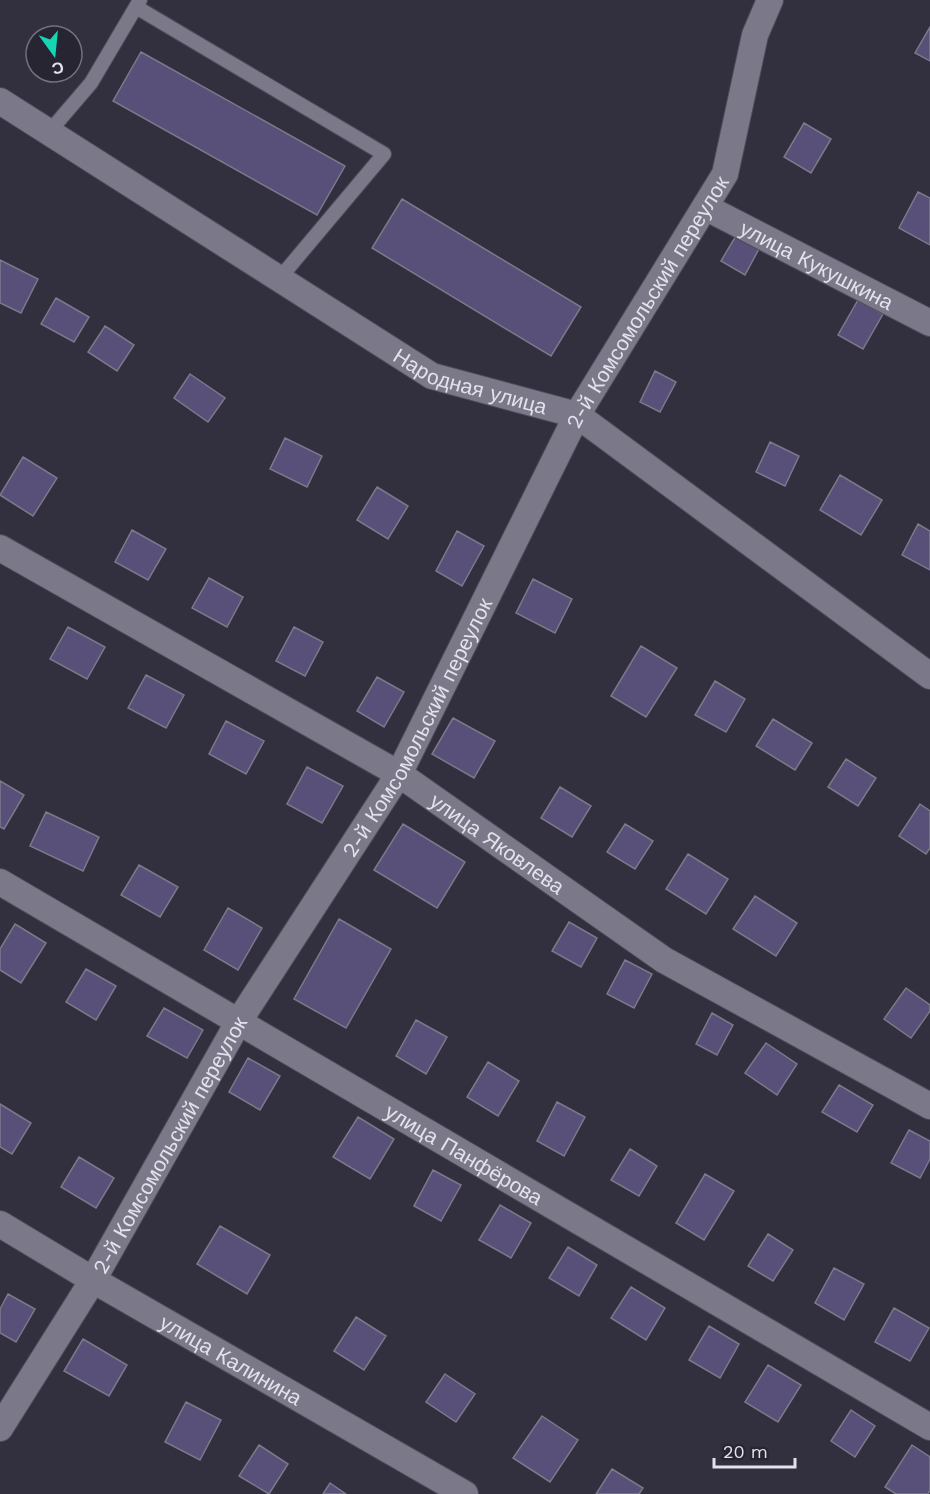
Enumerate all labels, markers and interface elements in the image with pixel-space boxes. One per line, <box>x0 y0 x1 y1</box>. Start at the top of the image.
north arrow <box>24 24 84 84</box>
text: С <box>49 57 66 79</box>
street label: 2-й Комсомольский переулок <box>560 171 734 432</box>
street label: улица Кукушкина <box>736 215 898 315</box>
street label: Народная улица <box>389 342 550 419</box>
street label: 2-й Комсомольский переулок <box>336 593 497 861</box>
street label: улица Яковлева <box>426 787 570 899</box>
street label: 2-й Комсомольский переулок <box>87 1011 252 1278</box>
street label: улица Панфёрова <box>381 1098 548 1210</box>
street label: улица Калинина <box>156 1309 307 1410</box>
scale bar <box>714 1431 795 1469</box>
text: 20 m <box>723 1441 768 1462</box>

